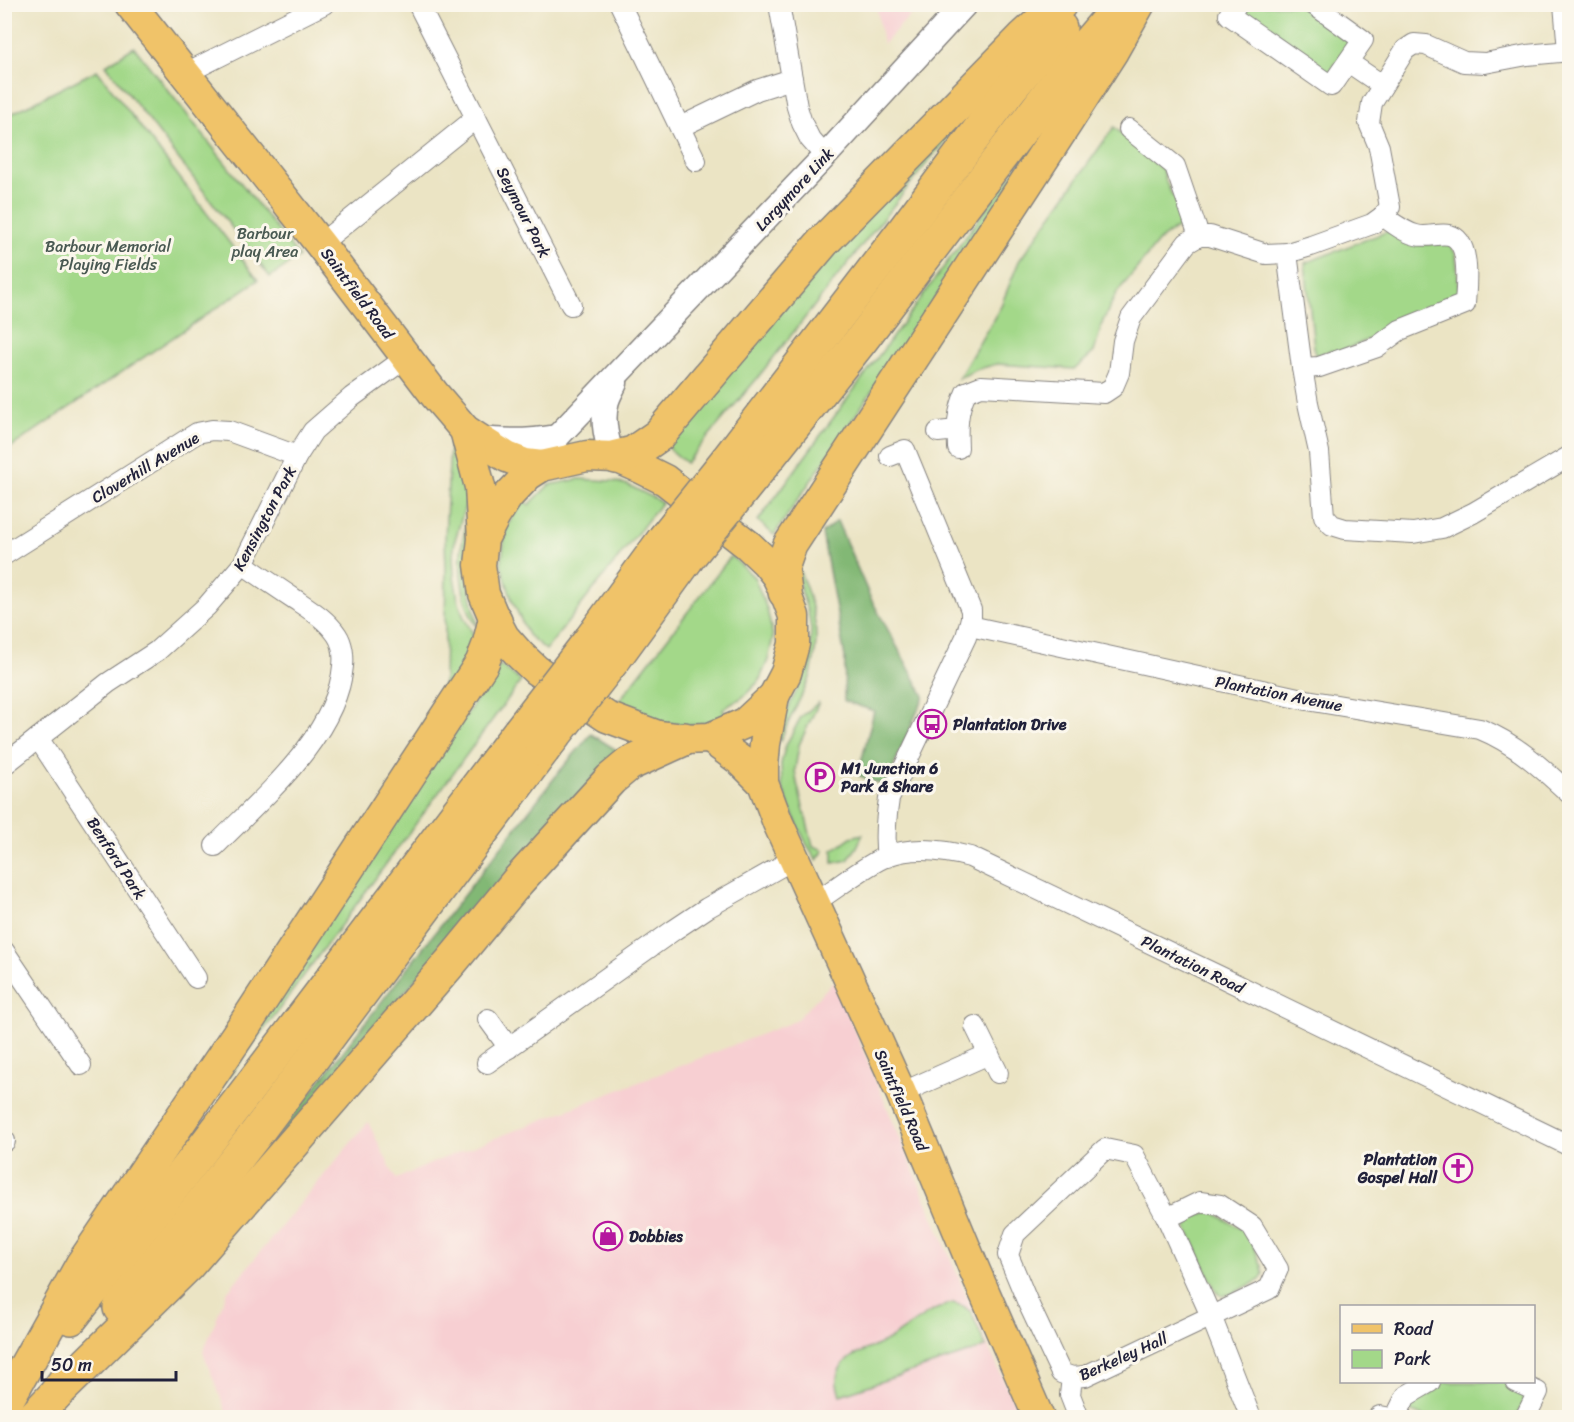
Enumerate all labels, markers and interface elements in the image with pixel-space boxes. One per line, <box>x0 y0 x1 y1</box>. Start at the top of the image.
street label: Largymore Link <box>748 140 841 238</box>
street label: Seymour Park <box>488 161 559 263</box>
park label: Barbour play Area <box>231 219 298 266</box>
park label: Barbour Memorial Playing Fields <box>45 232 171 279</box>
street label: Saintfield Road <box>313 241 403 347</box>
street label: Cloverhill Avenue <box>85 423 205 511</box>
street label: Kensington Park <box>224 460 305 576</box>
street label: Plantation Avenue <box>1213 667 1345 720</box>
bus stop icon: Plantation Drive <box>916 708 948 740</box>
place label: Plantation Drive <box>953 710 1067 739</box>
place label: M1 Junction 6 Park & Share <box>840 754 938 801</box>
parking icon: M1 Junction 6 Park & Share <box>804 761 836 793</box>
street label: Benford Park <box>79 811 154 906</box>
street label: Plantation Road <box>1136 927 1251 1003</box>
street label: Saintfield Road <box>866 1044 938 1157</box>
place label: Plantation Gospel Hall <box>1357 1145 1438 1192</box>
church icon: Plantation Gospel Hall <box>1442 1152 1474 1184</box>
shop icon: Dobbies <box>592 1220 624 1252</box>
place label: Dobbies <box>629 1222 683 1251</box>
legend <box>1340 1305 1535 1383</box>
text: Road <box>1394 1313 1434 1345</box>
street label: Berkeley Hall <box>1074 1324 1173 1389</box>
text: Park <box>1394 1343 1431 1375</box>
scale bar <box>42 1344 176 1382</box>
text: 50 m <box>51 1349 92 1381</box>

